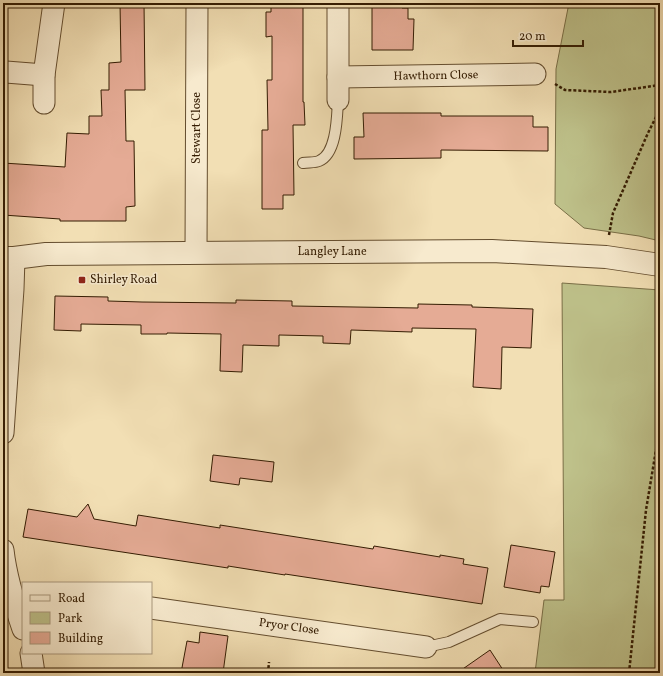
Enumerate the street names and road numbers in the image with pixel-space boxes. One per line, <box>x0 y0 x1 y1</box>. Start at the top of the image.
street label: Hawthorn Close <box>393 67 479 85</box>
street label: Stewart Close <box>189 92 205 164</box>
street label: Langley Lane <box>297 244 367 260</box>
street label: Pryor Close <box>258 615 321 639</box>

